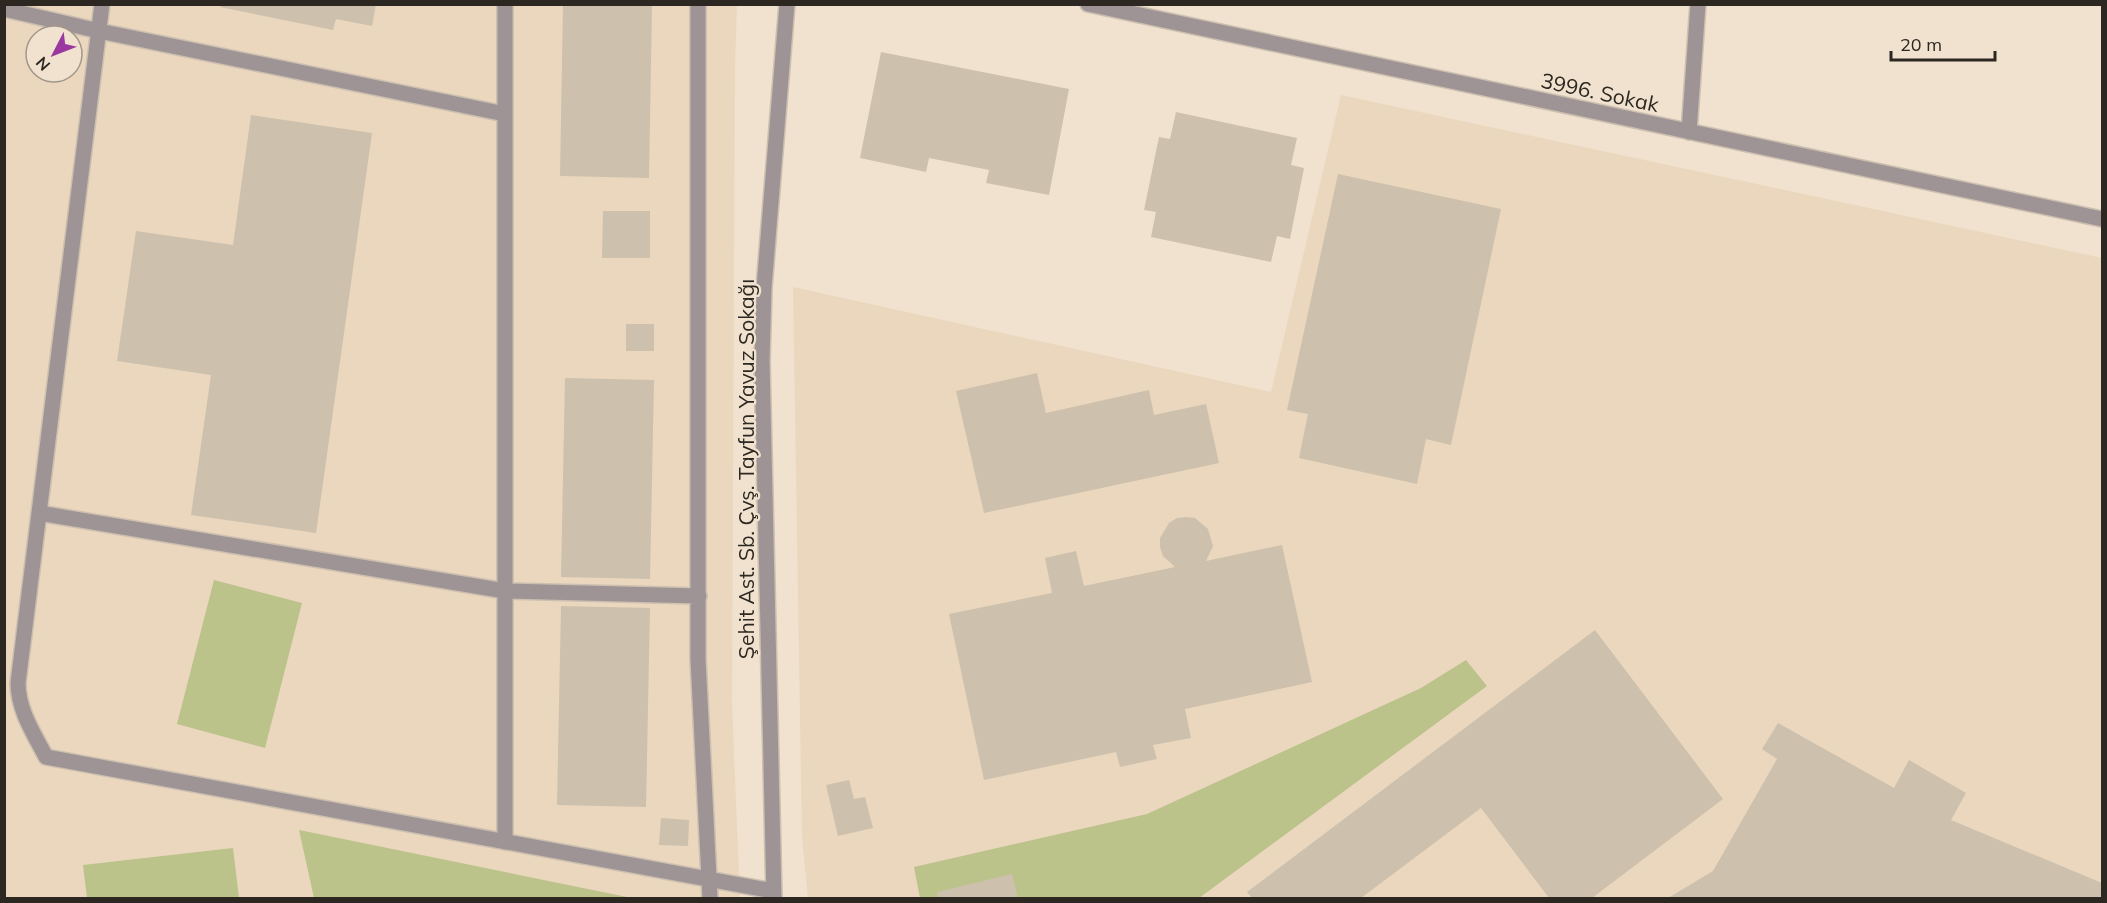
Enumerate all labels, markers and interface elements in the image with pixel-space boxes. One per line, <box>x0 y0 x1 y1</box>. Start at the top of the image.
north arrow <box>24 24 84 84</box>
scale bar <box>1891 24 1994 62</box>
text: 20 m <box>1900 33 1942 56</box>
text: N <box>31 53 54 75</box>
street label: 3996. Sokak <box>1539 67 1662 117</box>
street label: Şehit Ast. Sb. Çvş. Tayfun Yavuz Sokağı <box>733 279 759 659</box>

